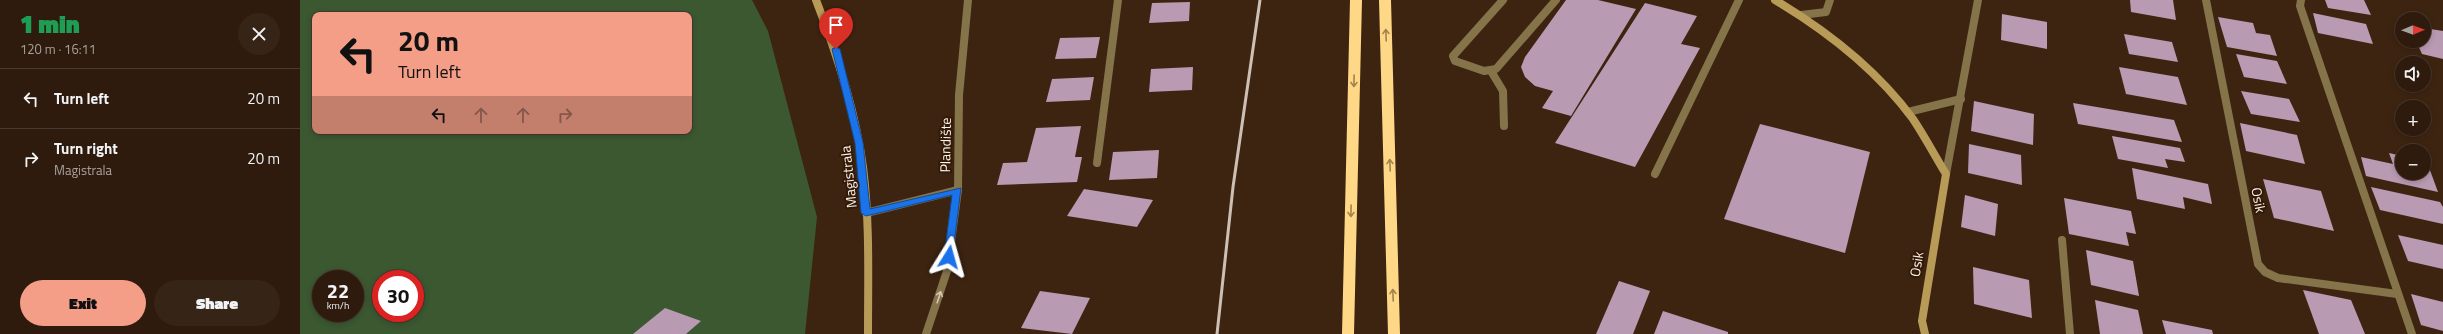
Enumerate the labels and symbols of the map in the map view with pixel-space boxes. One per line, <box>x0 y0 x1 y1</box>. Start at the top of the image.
pin <box>819 8 853 49</box>
north arrow <box>2395 12 2431 48</box>
one-way arrow <box>1382 29 1390 42</box>
one-way arrow <box>1350 74 1358 87</box>
street label: Plandište <box>934 117 956 173</box>
street label: Magistrala <box>834 145 862 209</box>
one-way arrow <box>1386 159 1393 172</box>
street label: Osik <box>2246 185 2272 215</box>
one-way arrow <box>1347 204 1355 217</box>
position arrow <box>928 236 970 278</box>
street label: Osik <box>1904 249 1928 278</box>
speed limit sign: 30 <box>372 270 424 322</box>
one-way arrow <box>1389 289 1397 302</box>
one-way arrow <box>935 291 943 303</box>

